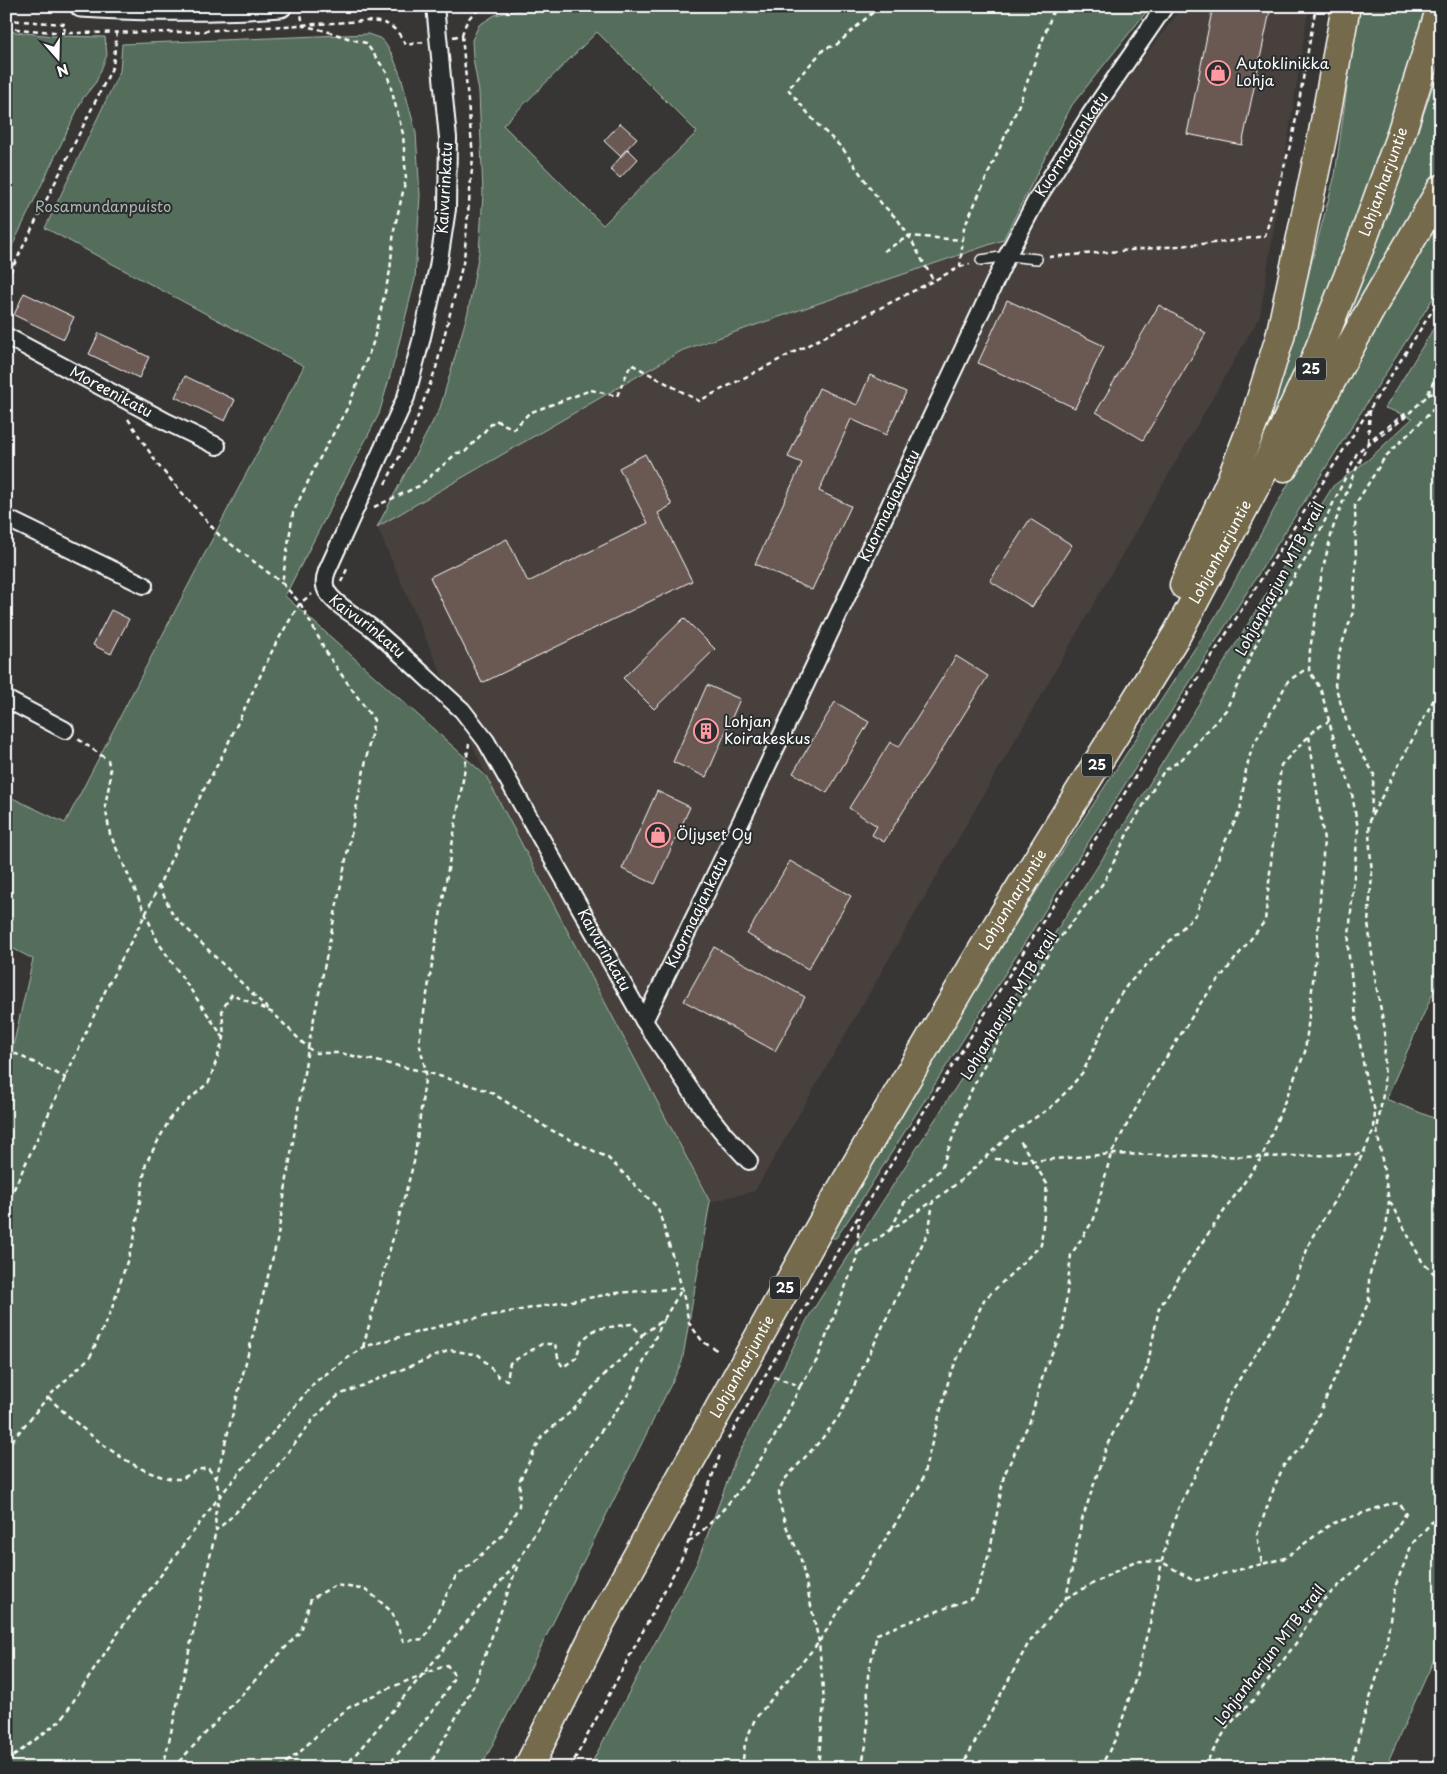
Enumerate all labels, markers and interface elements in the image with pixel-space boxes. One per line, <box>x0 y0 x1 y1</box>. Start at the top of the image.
north arrow <box>32 32 82 82</box>
place label: Autoklinikka Lohja <box>1236 51 1330 91</box>
text: N <box>54 59 71 82</box>
shop icon: Autoklinikka Lohja <box>1205 60 1231 86</box>
street label: Kuormaajankatu <box>1028 86 1113 201</box>
street label: Lohjanharjuntie <box>1352 124 1412 239</box>
street label: Kaivurinkatu <box>430 141 457 234</box>
park label: Rosamundanpuisto <box>35 194 171 217</box>
road number: 25 <box>1296 358 1326 380</box>
street label: Moreenikatu <box>66 359 157 422</box>
street label: Kuormaajankatu <box>852 445 925 565</box>
street label: Lohjanharjuntie <box>1182 495 1256 607</box>
street label: Lohjanharjun MTB trail <box>1228 497 1329 659</box>
street label: Kaivurinkatu <box>324 588 411 663</box>
place label: Lohjan Koirakeskus <box>724 709 810 749</box>
building icon: Lohjan Koirakeskus <box>693 718 719 744</box>
road number: 25 <box>1082 754 1112 776</box>
shop icon: Öljyset Oy <box>645 822 671 848</box>
place label: Öljyset Oy <box>676 822 752 845</box>
street label: Lohjanharjuntie <box>972 844 1052 954</box>
street label: Kuormaajankatu <box>659 852 732 971</box>
street label: Kaivurinkatu <box>573 904 638 995</box>
street label: Lohjanharjun MTB trail <box>954 925 1062 1084</box>
road number: 25 <box>770 1276 800 1300</box>
street label: Lohjanharjuntie <box>703 1310 779 1422</box>
street label: Lohjanharjun MTB trail <box>1208 1579 1329 1729</box>

